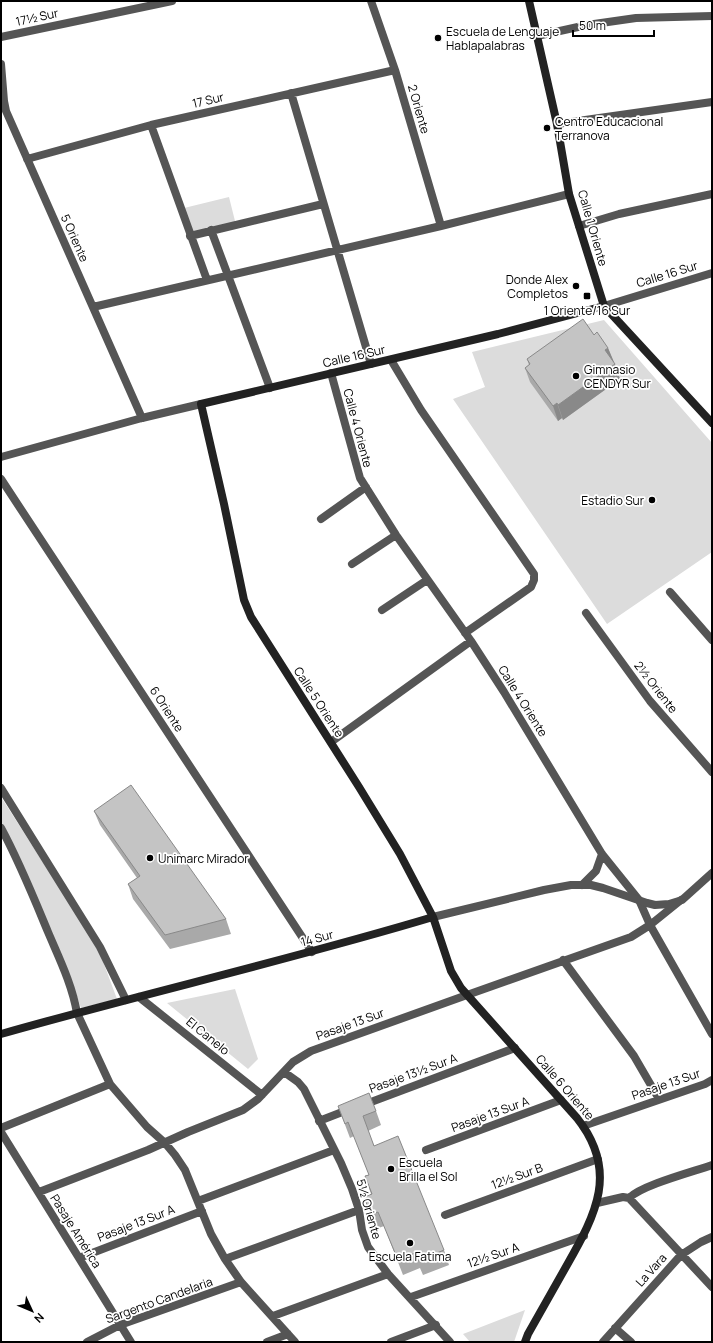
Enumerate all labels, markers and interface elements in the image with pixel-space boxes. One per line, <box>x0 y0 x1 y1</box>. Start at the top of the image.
street label: 17½ Sur <box>14 4 61 30</box>
scale bar <box>573 12 654 38</box>
text: 50 m <box>579 17 606 34</box>
place label: Escuela de Lenguaje Hablapalabras <box>446 23 559 54</box>
marker: Escuela de Lenguaje Hablapalabras <box>433 33 443 43</box>
street label: 2 Oriente <box>404 82 434 136</box>
street label: 17 Sur <box>191 88 226 112</box>
place label: Centro Educacional Terranova <box>555 113 663 144</box>
marker: Centro Educacional Terranova <box>542 123 552 133</box>
street label: Calle 1 Oriente <box>574 188 612 268</box>
street label: 5 Oriente <box>57 211 93 265</box>
street label: Calle 16 Sur <box>634 256 701 291</box>
place label: Donde Alex Completos <box>506 271 569 302</box>
marker: Donde Alex Completos <box>571 281 581 291</box>
marker: 1 Oriente/16 Sur <box>582 291 592 301</box>
place label: 1 Oriente/16 Sur <box>544 302 631 319</box>
street label: Calle 16 Sur <box>321 340 388 371</box>
place label: Gimnasio CENDYR Sur <box>584 361 652 392</box>
marker: Gimnasio CENDYR Sur <box>571 371 581 381</box>
street label: Calle 4 Oriente <box>339 387 377 469</box>
place label: Estadio Sur <box>581 492 645 509</box>
marker: Estadio Sur <box>647 495 657 505</box>
street label: 2½ Oriente <box>630 657 682 717</box>
street label: Calle 4 Oriente <box>494 662 552 740</box>
street label: Calle 5 Oriente <box>290 663 348 741</box>
street label: 6 Oriente <box>146 683 188 735</box>
place label: Unimarc Mirador <box>158 850 249 867</box>
marker: Unimarc Mirador <box>145 853 155 863</box>
street label: 14 Sur <box>299 925 336 950</box>
street label: Pasaje 13 Sur <box>313 1004 387 1044</box>
street label: El Canelo <box>183 1013 233 1059</box>
street label: Pasaje 13½ Sur A <box>366 1049 460 1097</box>
street label: Calle 6 Oriente <box>532 1051 598 1123</box>
street label: Pasaje 13 Sur <box>629 1064 703 1104</box>
street label: Pasaje 13 Sur A <box>449 1092 532 1136</box>
place label: Escuela Brilla el Sol <box>399 1154 458 1185</box>
street label: 12½ Sur B <box>489 1159 545 1193</box>
marker: Escuela Brilla el Sol <box>386 1164 396 1174</box>
street label: 5½ Oriente <box>352 1177 386 1241</box>
street label: Pasaje América <box>46 1191 106 1271</box>
street label: Pasaje 13 Sur A <box>95 1200 178 1246</box>
marker: Escuela Fatima <box>405 1238 415 1248</box>
street label: 12½ Sur A <box>465 1238 522 1272</box>
place label: Escuela Fatima <box>369 1248 451 1265</box>
street label: La Vara <box>632 1250 670 1290</box>
street label: Sargento Candelaria <box>103 1273 215 1327</box>
north arrow <box>12 1291 52 1331</box>
text: N <box>31 1310 48 1326</box>

